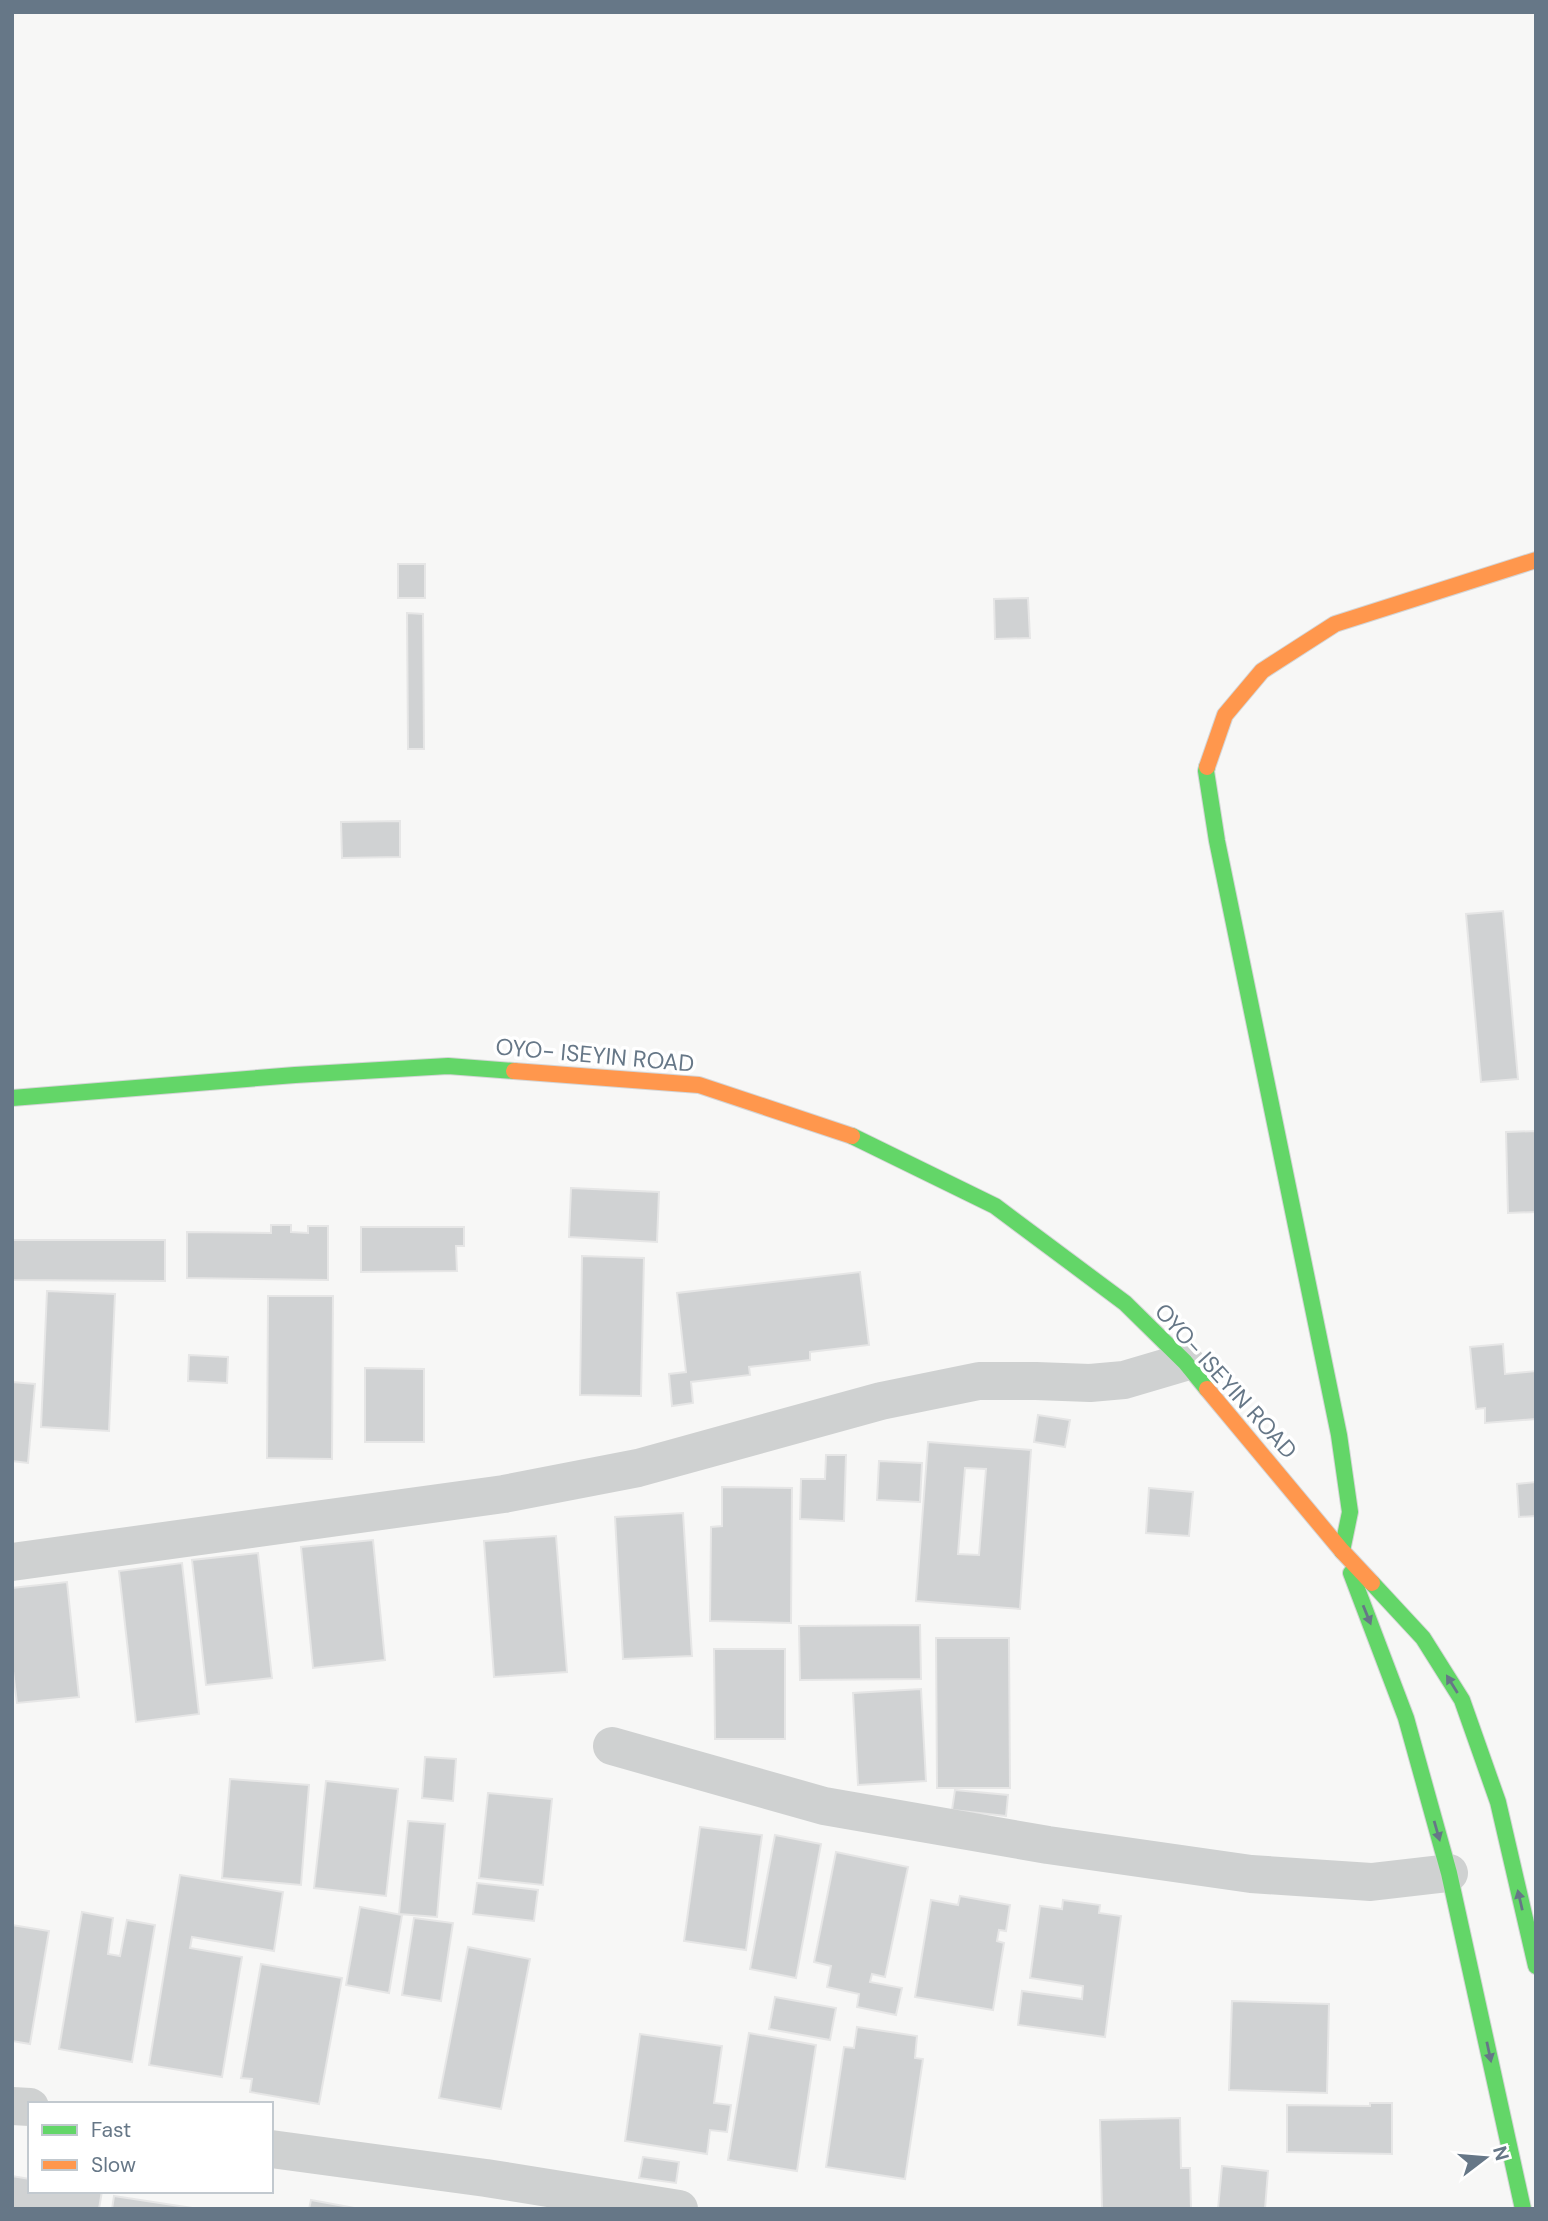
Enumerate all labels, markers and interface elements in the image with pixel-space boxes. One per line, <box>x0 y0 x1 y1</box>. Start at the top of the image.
street label: OYO- ISEYIN ROAD <box>495 1031 695 1079</box>
street label: OYO- ISEYIN ROAD <box>1148 1297 1304 1465</box>
one-way arrow <box>1362 1604 1373 1625</box>
one-way arrow <box>1445 1674 1458 1693</box>
one-way arrow <box>1433 1820 1443 1841</box>
one-way arrow <box>1515 1888 1526 1910</box>
one-way arrow <box>1483 2041 1494 2063</box>
legend <box>28 2102 273 2193</box>
text: Fast <box>91 2116 131 2144</box>
north arrow <box>1450 2123 1520 2193</box>
text: N <box>1487 2143 1515 2164</box>
text: Slow <box>91 2151 136 2179</box>

